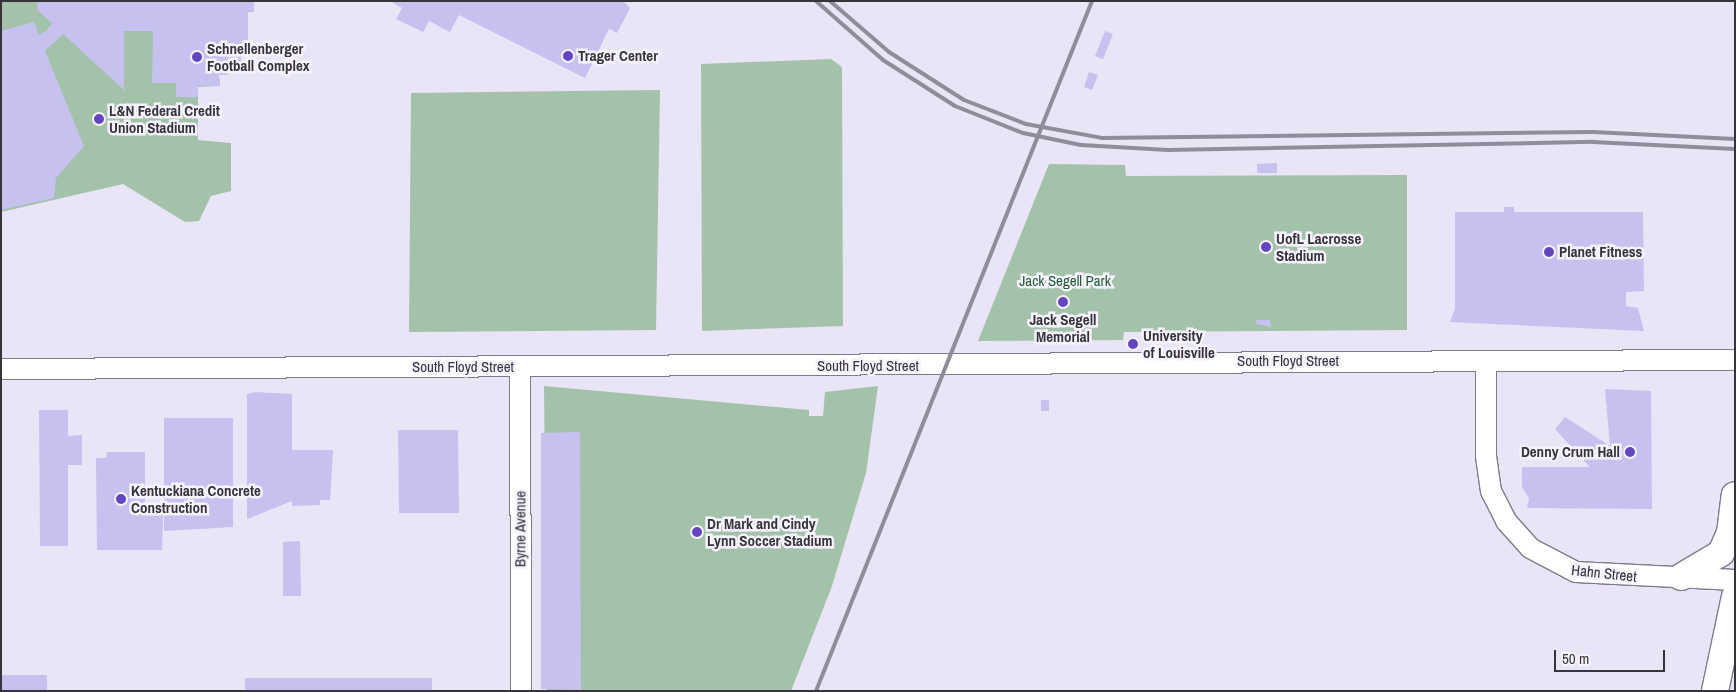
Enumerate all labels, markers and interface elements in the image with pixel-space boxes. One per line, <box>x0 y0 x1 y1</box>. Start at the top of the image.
place label: Schnellenberger Football Complex <box>207 39 310 74</box>
place label: Trager Center <box>578 47 658 65</box>
marker: Trager Center <box>562 50 574 62</box>
marker: Schnellenberger Football Complex <box>191 51 203 63</box>
place label: L&N Federal Credit Union Stadium <box>109 101 220 136</box>
marker: L&N Federal Credit Union Stadium <box>93 113 105 125</box>
place label: UofL Lacrosse Stadium <box>1276 229 1361 264</box>
marker: UofL Lacrosse Stadium <box>1260 241 1272 253</box>
place label: Planet Fitness <box>1559 243 1642 261</box>
marker: Planet Fitness <box>1543 246 1555 258</box>
park label: Jack Segell Park <box>1019 272 1111 290</box>
marker: Jack Segell Memorial <box>1057 296 1069 308</box>
place label: Jack Segell Memorial <box>1029 310 1097 345</box>
place label: University of Louisville <box>1143 326 1215 361</box>
marker: University of Louisville <box>1127 338 1139 350</box>
street label: South Floyd Street <box>1237 352 1339 370</box>
street label: South Floyd Street <box>817 357 919 375</box>
street label: South Floyd Street <box>412 358 514 376</box>
place label: Denny Crum Hall <box>1521 443 1620 461</box>
marker: Denny Crum Hall <box>1624 446 1636 458</box>
place label: Kentuckiana Concrete Construction <box>131 481 261 516</box>
street label: Byrne Avenue <box>511 490 529 568</box>
marker: Kentuckiana Concrete Construction <box>115 493 127 505</box>
place label: Dr Mark and Cindy Lynn Soccer Stadium <box>707 514 832 549</box>
marker: Dr Mark and Cindy Lynn Soccer Stadium <box>691 526 703 538</box>
street label: Hahn Street <box>1570 561 1638 585</box>
scale bar <box>1556 640 1667 672</box>
text: 50 m <box>1562 648 1589 669</box>

